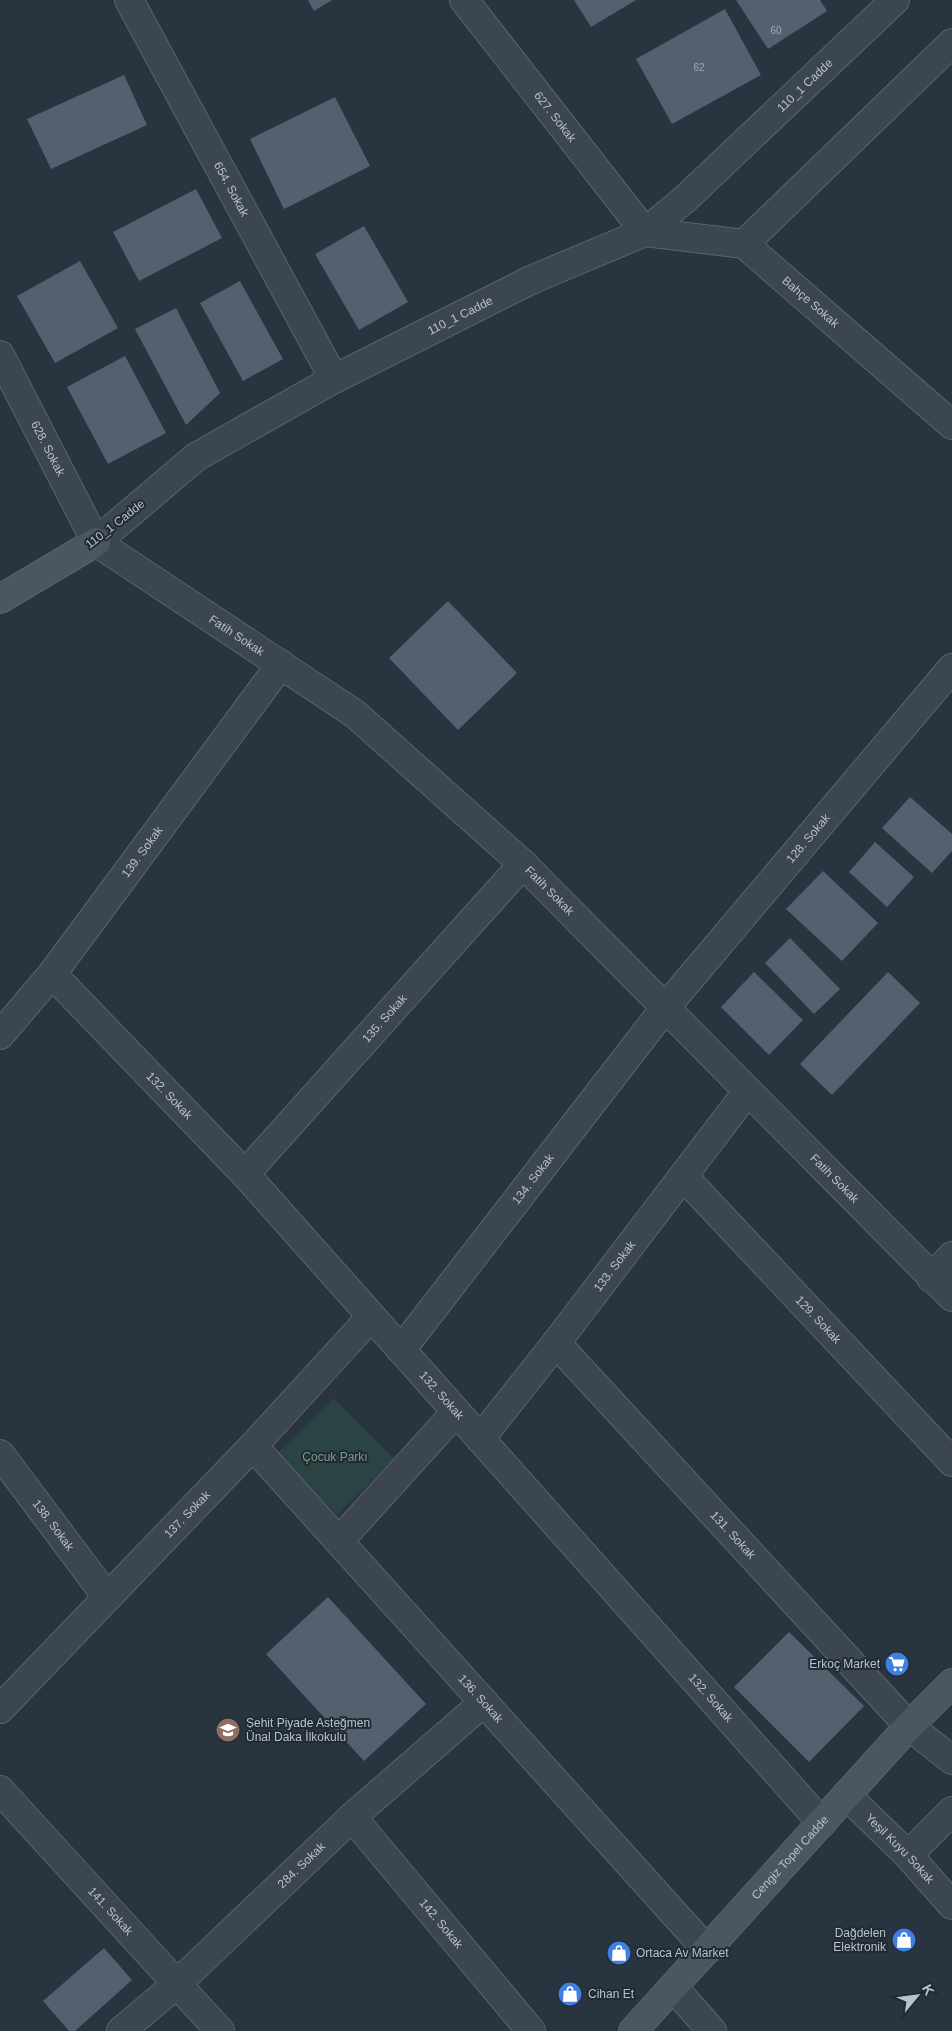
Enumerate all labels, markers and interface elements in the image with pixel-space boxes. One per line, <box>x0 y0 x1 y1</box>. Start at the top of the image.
house number: 60 <box>770 25 782 36</box>
street label: 110_1 Cadde <box>774 56 836 115</box>
house number: 62 <box>693 62 705 73</box>
street label: 627. Sokak <box>531 89 580 145</box>
street label: 654. Sokak <box>211 159 252 220</box>
street label: Bahçe Sokak <box>779 273 843 331</box>
street label: 110_1 Cadde <box>425 293 495 338</box>
street label: 628. Sokak <box>28 418 68 479</box>
street label: 110_1 Cadde <box>83 496 148 551</box>
street label: Fatih Sokak <box>206 612 268 659</box>
street label: 128. Sokak <box>783 810 834 866</box>
street label: 139. Sokak <box>119 823 166 880</box>
street label: Fatih Sokak <box>522 863 578 919</box>
street label: 135. Sokak <box>359 991 410 1045</box>
street label: 132. Sokak <box>143 1069 196 1123</box>
street label: 134. Sokak <box>509 1150 558 1207</box>
street label: Fatih Sokak <box>807 1151 863 1207</box>
street label: 133. Sokak <box>591 1237 639 1294</box>
street label: 129. Sokak <box>793 1293 845 1347</box>
street label: 132. Sokak <box>417 1368 468 1423</box>
park label: Çocuk Parkı <box>302 1450 368 1464</box>
street label: 137. Sokak <box>161 1487 214 1541</box>
street label: 138. Sokak <box>30 1497 78 1554</box>
street label: 131. Sokak <box>707 1508 759 1563</box>
supermarket icon: Erkoç Market <box>884 1651 910 1677</box>
place label: Erkoç Market <box>809 1657 881 1671</box>
street label: 132. Sokak <box>686 1671 737 1726</box>
street label: 136. Sokak <box>455 1672 507 1726</box>
place label: Şehit Piyade Asteğmen Ünal Daka İlkokulu <box>246 1716 370 1744</box>
school or university icon: Şehit Piyade Asteğmen Ünal Daka İlkokulu <box>215 1717 241 1743</box>
street label: Yeşil Kuyu Sokak <box>863 1811 938 1887</box>
street label: Cengiz Topel Cadde <box>749 1813 832 1902</box>
street label: 284. Sokak <box>275 1839 329 1891</box>
street label: 141. Sokak <box>85 1884 137 1939</box>
street label: 142. Sokak <box>417 1896 466 1952</box>
place label: Dağdelen Elektronik <box>833 1926 887 1954</box>
shop icon: Dağdelen Elektronik <box>891 1927 917 1953</box>
shop icon: Ortaca Av Market <box>606 1940 632 1966</box>
place label: Ortaca Av Market <box>636 1946 729 1960</box>
north arrow <box>892 1971 942 2021</box>
shop icon: Cihan Et <box>557 1981 583 2007</box>
text: K <box>919 1981 938 1998</box>
place label: Cihan Et <box>588 1987 635 2001</box>

